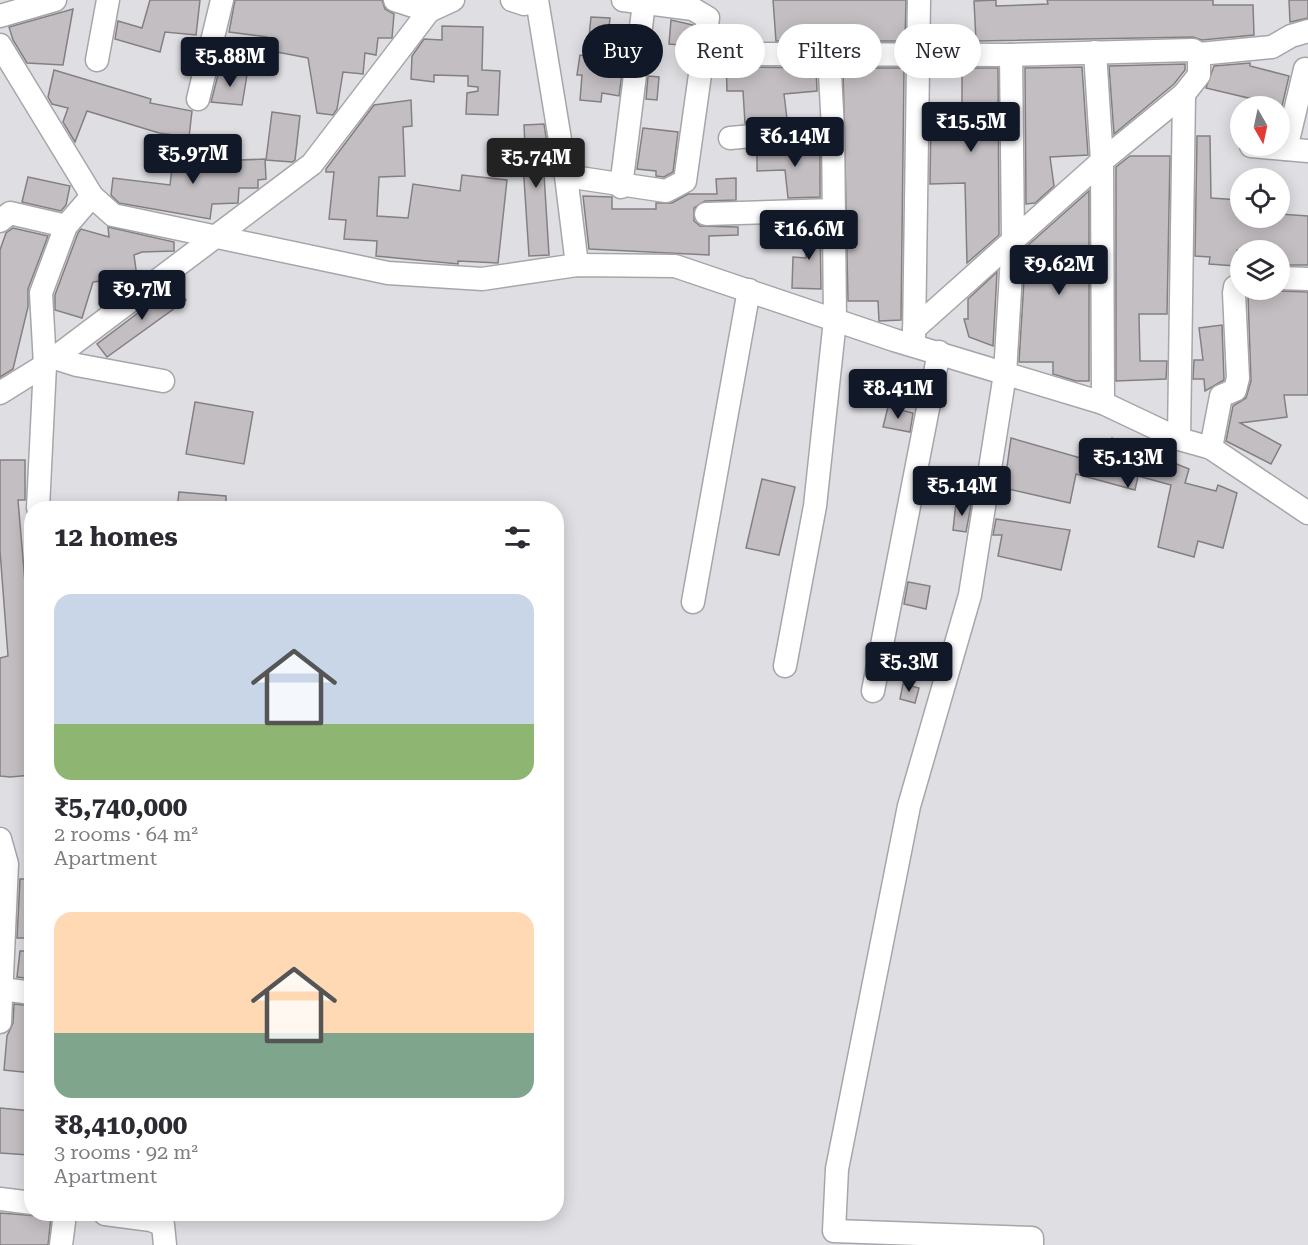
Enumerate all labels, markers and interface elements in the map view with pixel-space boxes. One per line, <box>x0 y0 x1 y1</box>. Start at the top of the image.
chip: Buy <box>582 24 663 78</box>
chip: Rent <box>675 24 765 78</box>
chip: Filters <box>777 24 882 78</box>
chip: New <box>894 24 981 78</box>
pin: ₹5.88M <box>181 37 279 88</box>
text: ₹5.88M <box>195 44 265 68</box>
north arrow <box>1230 96 1290 156</box>
map controls <box>1230 96 1290 300</box>
pin: ₹15.5M <box>922 102 1020 153</box>
text: ₹15.5M <box>936 109 1006 133</box>
pin: ₹6.14M <box>746 117 844 168</box>
text: ₹6.14M <box>760 124 830 148</box>
pin: ₹5.97M <box>144 134 242 185</box>
pin: ₹5.74M <box>487 138 585 189</box>
text: ₹5.97M <box>158 141 228 165</box>
text: ₹5.74M <box>501 145 571 169</box>
button: locate <box>1230 168 1290 228</box>
pin: ₹16.6M <box>760 210 858 261</box>
text: ₹16.6M <box>774 217 844 241</box>
button: layers <box>1230 240 1290 300</box>
pin: ₹9.62M <box>1010 245 1108 296</box>
text: ₹9.62M <box>1024 252 1094 276</box>
pin: ₹9.7M <box>100 270 184 321</box>
text: ₹9.7M <box>112 277 172 301</box>
pin: ₹8.41M <box>849 369 947 420</box>
text: ₹8.41M <box>863 376 933 400</box>
pin: ₹5.13M <box>1079 438 1177 489</box>
text: ₹5.13M <box>1093 445 1163 469</box>
pin: ₹5.14M <box>913 466 1011 517</box>
text: ₹5.14M <box>927 473 997 497</box>
icon: filters <box>501 521 534 554</box>
text: 12 homes <box>54 522 178 552</box>
icon: home <box>240 633 348 741</box>
pin: ₹5.3M <box>867 642 951 693</box>
text: ₹5.3M <box>879 649 939 673</box>
text: ₹5,740,000 <box>54 792 187 822</box>
text: 2 rooms · 64 m² <box>54 822 198 846</box>
text: Apartment <box>54 846 157 870</box>
icon: home <box>240 951 348 1059</box>
text: ₹8,410,000 <box>54 1110 187 1140</box>
text: 3 rooms · 92 m² <box>54 1140 198 1164</box>
text: Apartment <box>54 1164 157 1188</box>

